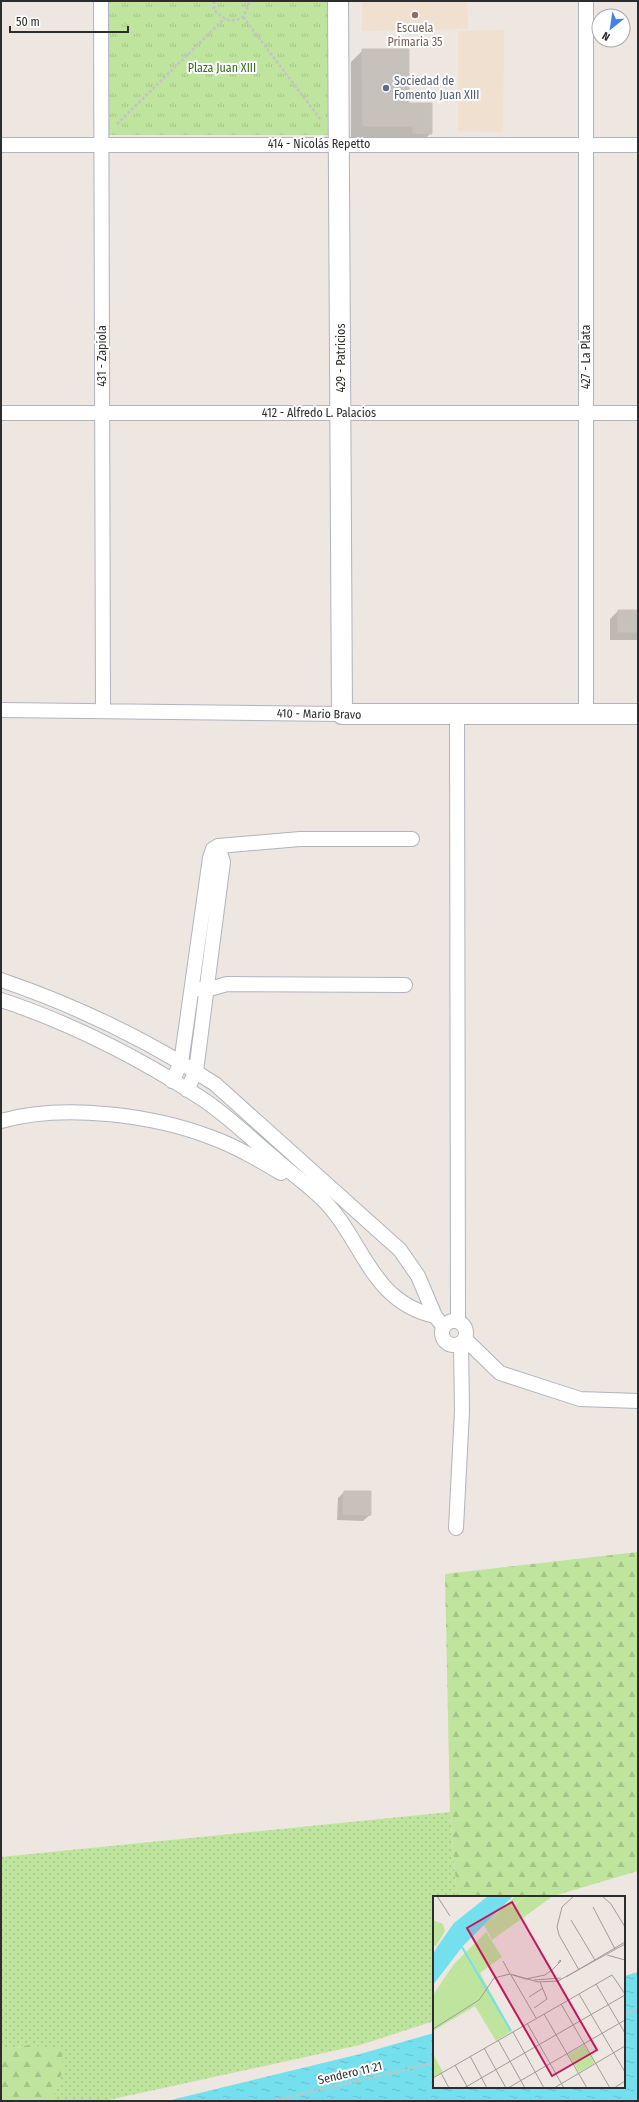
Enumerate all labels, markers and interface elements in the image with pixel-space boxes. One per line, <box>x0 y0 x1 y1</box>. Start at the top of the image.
scale bar <box>10 8 128 34</box>
north arrow <box>591 8 631 48</box>
marker: Escuela Primaria 35 <box>410 10 420 20</box>
text: 50 m <box>16 15 40 29</box>
place label: Escuela Primaria 35 <box>387 21 443 49</box>
text: N <box>600 29 612 44</box>
park label: Plaza Juan XIII <box>188 61 256 75</box>
place label: Sociedad de Fomento Juan XIII <box>394 74 479 102</box>
marker: Sociedad de Fomento Juan XIII <box>381 83 391 93</box>
street label: 414 - Nicolás Repetto <box>268 137 370 151</box>
street label: 429 - Patricios <box>334 323 348 393</box>
street label: 431 - Zapiola <box>95 325 109 387</box>
street label: 427 - La Plata <box>579 325 593 389</box>
street label: 412 - Alfredo L. Palacios <box>262 406 376 420</box>
street label: 410 - Mario Bravo <box>277 706 361 722</box>
inset map <box>433 1896 625 2088</box>
street label: Sendero 11 21 <box>317 2059 383 2087</box>

